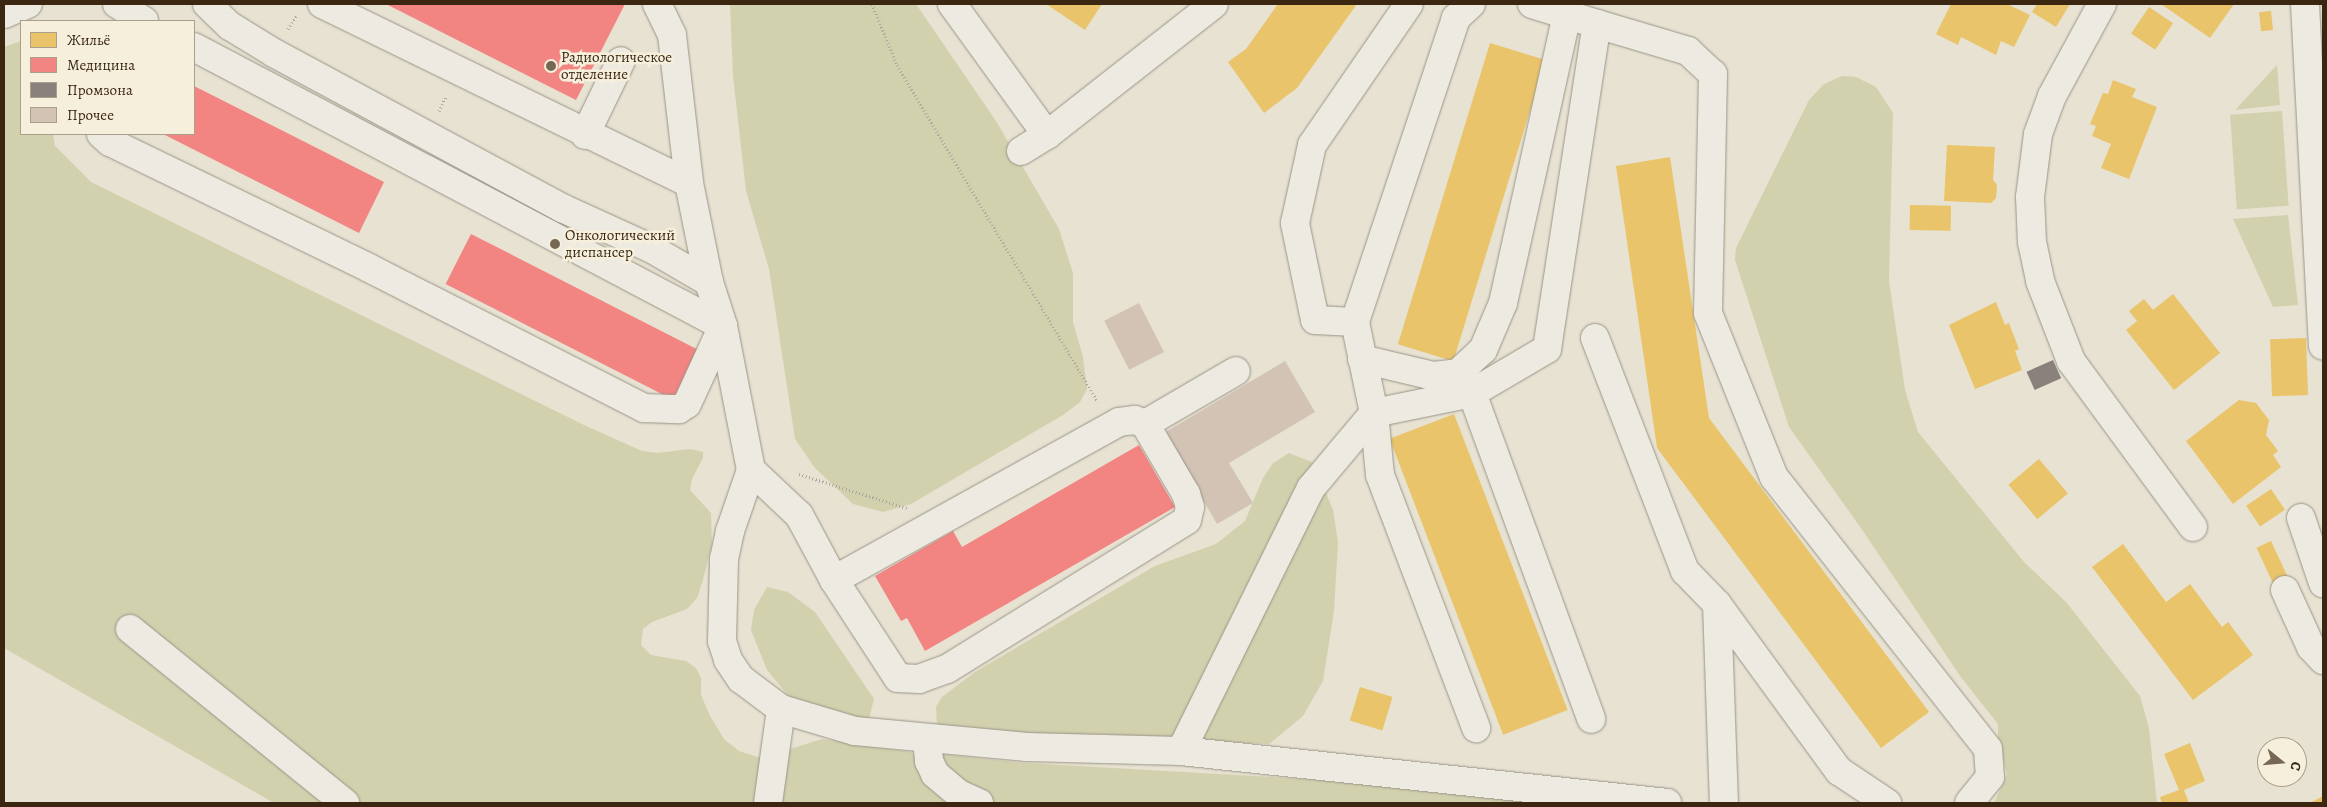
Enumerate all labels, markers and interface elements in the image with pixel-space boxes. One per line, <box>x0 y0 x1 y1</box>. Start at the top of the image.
legend <box>20 20 195 135</box>
text: Жильё <box>67 30 110 50</box>
place label: Радиологическое отделение <box>561 48 672 83</box>
text: Медицина <box>67 55 135 75</box>
marker: Радиологическое отделение <box>545 60 557 72</box>
text: Промзона <box>67 80 133 100</box>
text: Прочее <box>67 105 114 125</box>
place label: Онкологический диспансер <box>565 226 675 261</box>
marker: Онкологический диспансер <box>549 238 561 250</box>
north arrow <box>2257 737 2307 787</box>
text: С <box>2286 759 2306 773</box>

